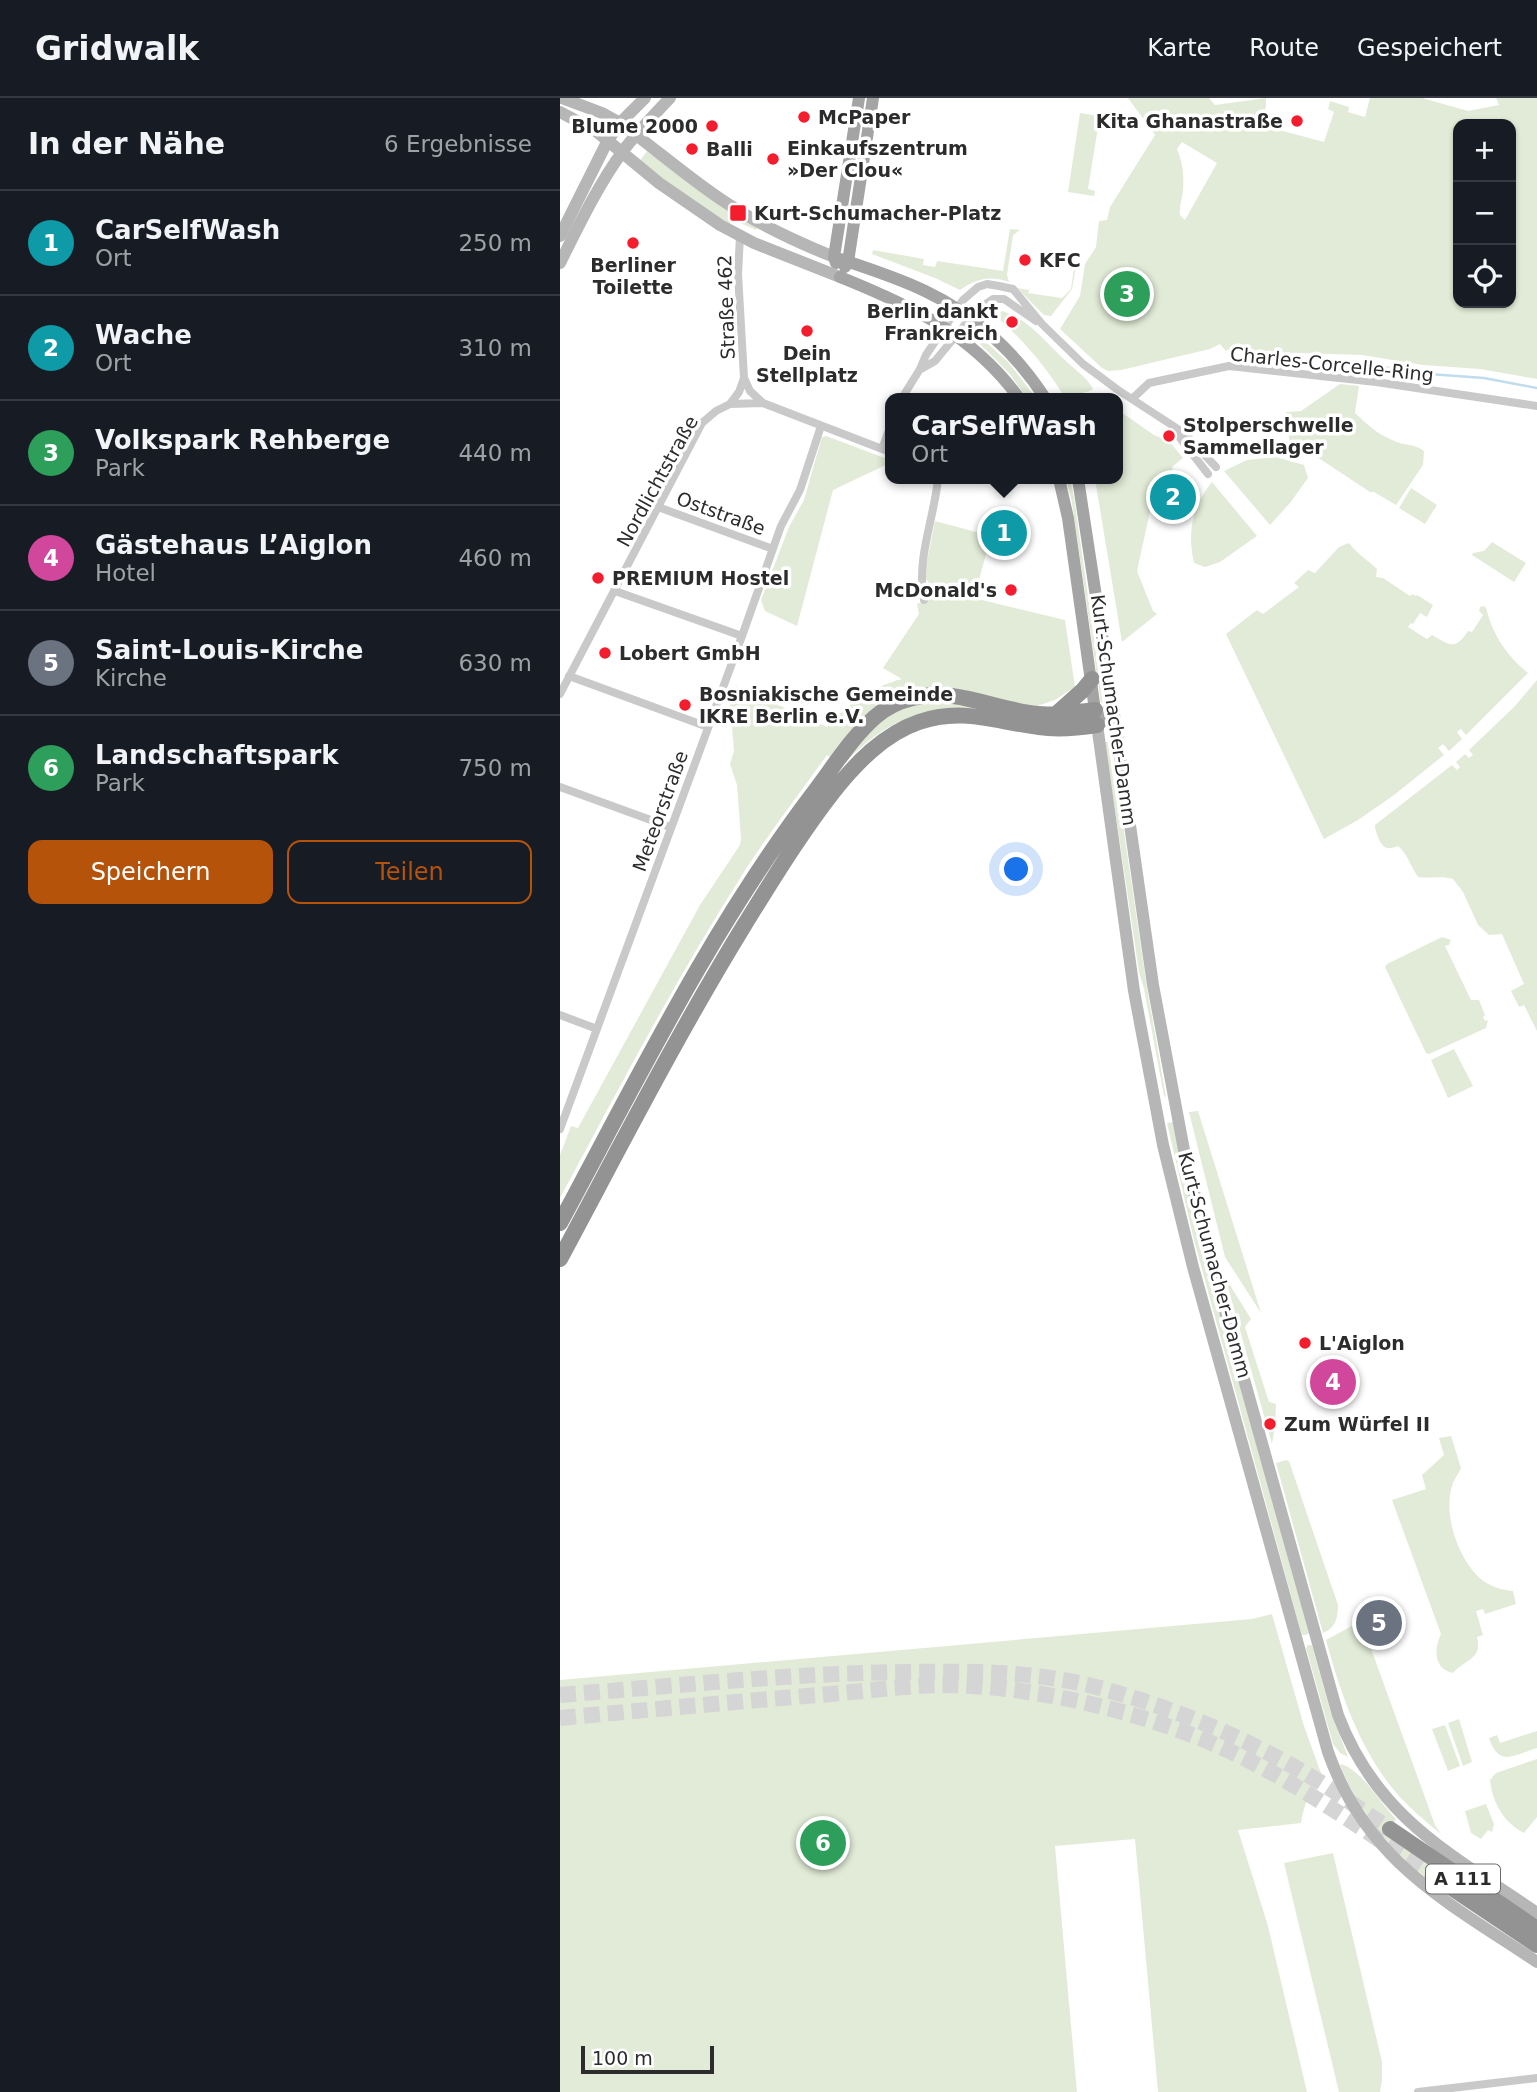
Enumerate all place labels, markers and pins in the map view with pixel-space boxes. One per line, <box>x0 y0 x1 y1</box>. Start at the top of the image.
place label: McPaper <box>818 106 911 128</box>
marker: McPaper <box>796 109 812 125</box>
place label: Kita Ghanastraße <box>1096 110 1283 132</box>
marker: Kita Ghanastraße <box>1289 113 1305 129</box>
place label: Blume 2000 <box>571 115 698 137</box>
marker: Blume 2000 <box>704 118 720 134</box>
place label: Einkaufszentrum »Der Clou« <box>787 137 968 181</box>
place label: Balli <box>706 138 753 160</box>
marker: Balli <box>684 141 700 157</box>
marker: Einkaufszentrum »Der Clou« <box>765 151 781 167</box>
place label: Kurt-Schumacher-Platz <box>754 202 1001 224</box>
marker: Kurt-Schumacher-Platz <box>728 203 748 223</box>
marker: Berliner Toilette <box>625 235 641 251</box>
place label: KFC <box>1039 249 1081 271</box>
marker: KFC <box>1017 252 1033 268</box>
place label: Berliner Toilette <box>590 254 676 298</box>
pin: 3 <box>1104 268 1150 320</box>
place label: Berlin dankt Frankreich <box>866 300 998 344</box>
marker: Berlin dankt Frankreich <box>1004 314 1020 330</box>
marker: Dein Stellplatz <box>799 323 815 339</box>
place label: Dein Stellplatz <box>756 342 858 386</box>
place label: Stolperschwelle Sammellager <box>1183 414 1354 458</box>
marker: Stolperschwelle Sammellager <box>1161 428 1177 444</box>
pin: 2 <box>1150 471 1196 523</box>
pin: 1 <box>981 507 1027 559</box>
place label: PREMIUM Hostel <box>612 567 789 589</box>
marker: PREMIUM Hostel <box>590 570 606 586</box>
place label: McDonald's <box>874 579 997 601</box>
marker: McDonald's <box>1003 582 1019 598</box>
place label: Lobert GmbH <box>619 642 761 664</box>
marker: Lobert GmbH <box>597 645 613 661</box>
place label: Bosniakische Gemeinde IKRE Berlin e.V. <box>699 683 953 727</box>
marker: Bosniakische Gemeinde IKRE Berlin e.V. <box>677 697 693 713</box>
place label: L'Aiglon <box>1319 1332 1405 1354</box>
marker: L'Aiglon <box>1297 1335 1313 1351</box>
pin: 4 <box>1310 1356 1356 1408</box>
place label: Zum Würfel II <box>1284 1413 1430 1435</box>
marker: Zum Würfel II <box>1262 1416 1278 1432</box>
pin: 5 <box>1356 1597 1402 1649</box>
pin: 6 <box>800 1817 846 1869</box>

